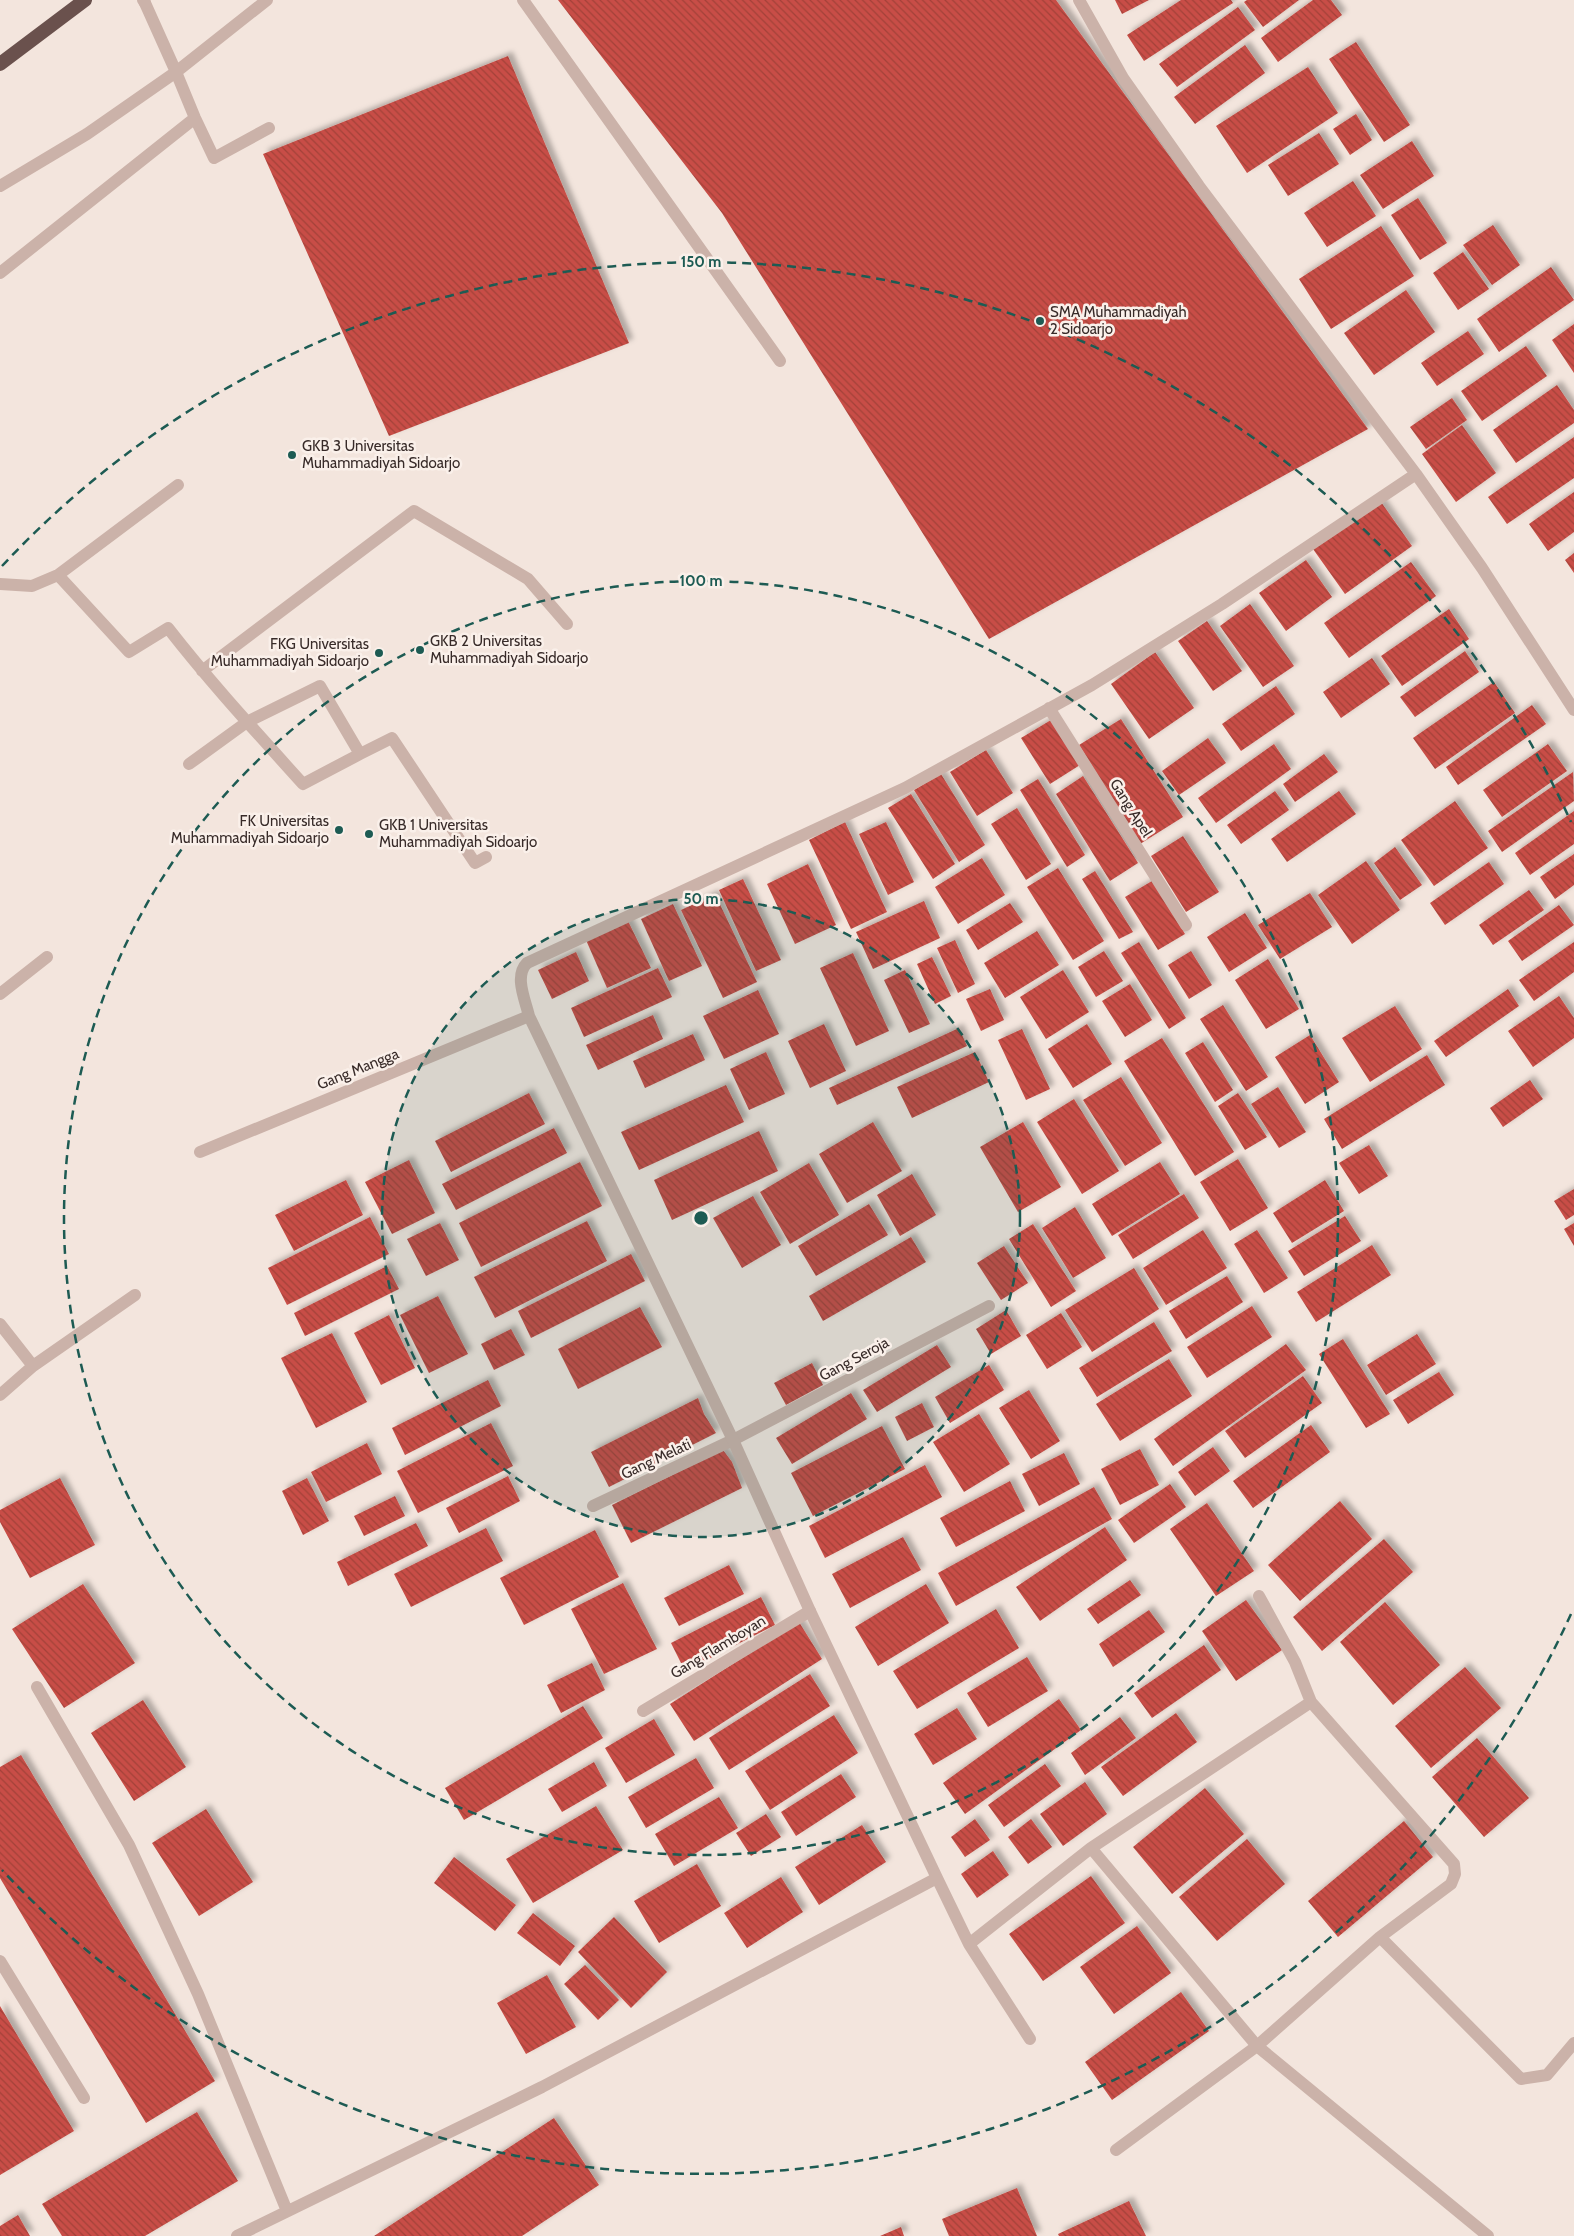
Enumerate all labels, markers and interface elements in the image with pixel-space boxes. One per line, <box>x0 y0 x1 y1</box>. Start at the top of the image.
text: 150 m <box>681 253 721 271</box>
place label: SMA Muhammadiyah 2 Sidoarjo <box>1050 303 1187 338</box>
marker: SMA Muhammadiyah 2 Sidoarjo <box>1034 315 1046 327</box>
place label: GKB 3 Universitas Muhammadiyah Sidoarjo <box>302 437 460 472</box>
marker: GKB 3 Universitas Muhammadiyah Sidoarjo <box>286 449 298 461</box>
text: 100 m <box>679 572 723 590</box>
place label: GKB 2 Universitas Muhammadiyah Sidoarjo <box>430 632 588 667</box>
place label: FKG Universitas Muhammadiyah Sidoarjo <box>211 635 369 670</box>
marker: GKB 2 Universitas Muhammadiyah Sidoarjo <box>414 644 426 656</box>
marker: FKG Universitas Muhammadiyah Sidoarjo <box>373 647 385 659</box>
street label: Gang Apel <box>1106 776 1156 841</box>
place label: FK Universitas Muhammadiyah Sidoarjo <box>171 812 329 847</box>
place label: GKB 1 Universitas Muhammadiyah Sidoarjo <box>379 816 537 851</box>
marker: FK Universitas Muhammadiyah Sidoarjo <box>333 824 345 836</box>
marker: GKB 1 Universitas Muhammadiyah Sidoarjo <box>363 828 375 840</box>
text: 50 m <box>683 890 719 908</box>
street label: Gang Mangga <box>315 1044 402 1094</box>
centre of rings <box>692 1209 710 1227</box>
street label: Gang Seroja <box>816 1333 893 1385</box>
street label: Gang Melati <box>618 1435 694 1483</box>
street label: Gang Flamboyan <box>667 1612 769 1682</box>

